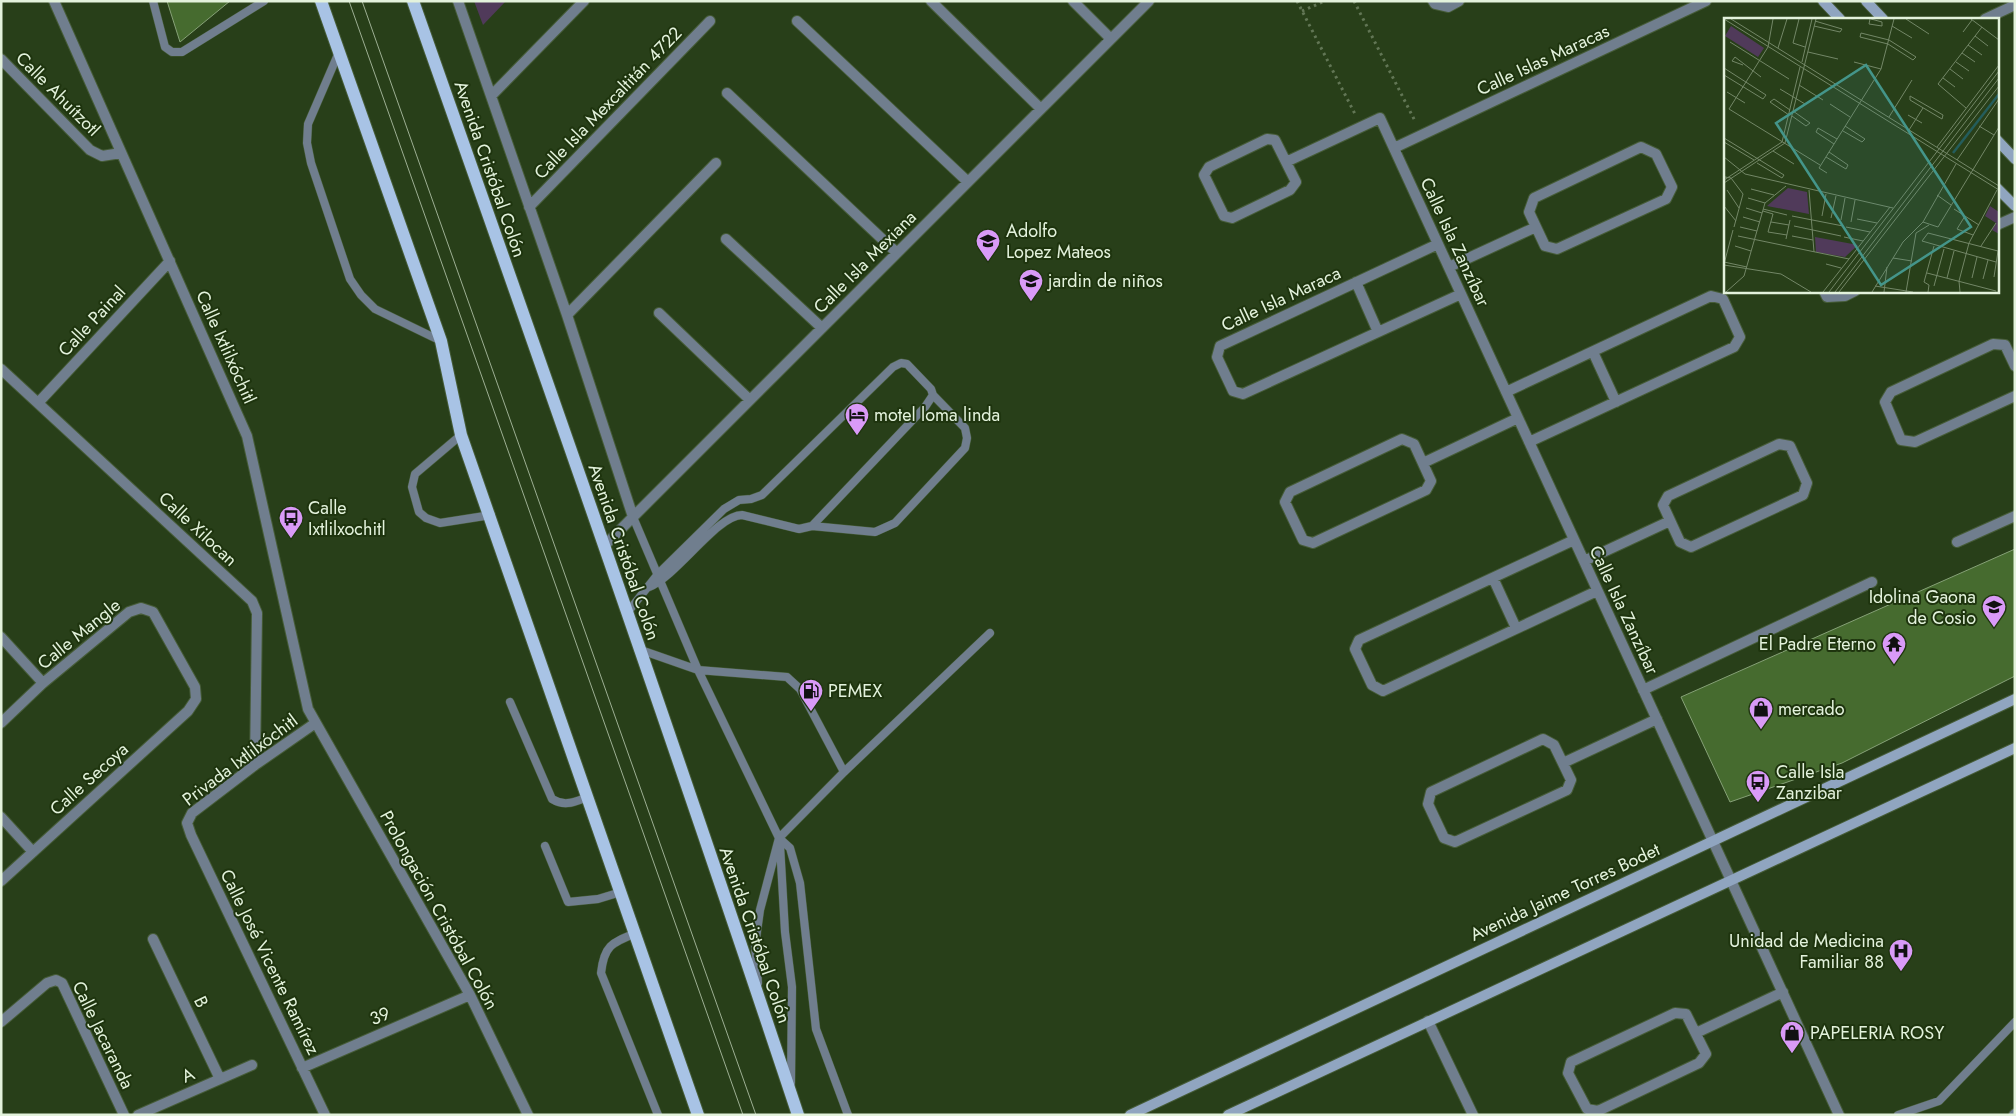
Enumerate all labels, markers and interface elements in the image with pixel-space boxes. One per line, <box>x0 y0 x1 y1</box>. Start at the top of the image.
street label: Calle Islas Maracas <box>1472 18 1614 102</box>
inset map <box>1724 18 1998 292</box>
street label: Calle Isla Mexcaltitán 4722 <box>528 21 688 185</box>
street label: Calle Ahuítzotl <box>10 46 106 142</box>
street label: Avenida Cristóbal Colón <box>448 77 532 261</box>
street label: Calle Isla Zanzíbar <box>1414 173 1497 312</box>
street label: Calle Isla Mexiana <box>808 205 922 319</box>
place label: Adolfo Lopez Mateos <box>1006 218 1111 265</box>
school or university icon: Adolfo Lopez Mateos <box>975 228 1001 262</box>
street label: Calle Isla Maraca <box>1217 260 1345 338</box>
school or university icon: jardin de niños <box>1018 268 1044 302</box>
place label: jardin de niños <box>1046 268 1163 294</box>
street label: Calle Painal <box>52 280 132 362</box>
street label: Calle Ixtlilxóchitl <box>189 286 263 408</box>
hotel icon: motel loma linda <box>844 402 870 436</box>
place label: motel loma linda <box>874 402 1000 428</box>
street label: Avenida Cristóbal Colón <box>582 460 666 644</box>
street label: Calle Xilocan <box>153 486 243 572</box>
place label: Calle Ixtlilxochitl <box>308 495 386 542</box>
bus stop icon: Calle Ixtlilxochitl <box>278 505 304 539</box>
street label: Calle Isla Zanzíbar <box>1583 541 1666 680</box>
place label: Idolina Gaona de Cosio <box>1869 584 1976 631</box>
street label: Calle Mangle <box>32 592 126 676</box>
school or university icon: Idolina Gaona de Cosio <box>1981 594 2007 628</box>
place label: El Padre Eterno <box>1759 631 1876 657</box>
temple icon: El Padre Eterno <box>1881 631 1907 665</box>
fuel station icon: PEMEX <box>798 678 824 712</box>
place label: PEMEX <box>828 678 882 704</box>
shop icon: mercado <box>1748 696 1774 730</box>
place label: mercado <box>1778 696 1845 722</box>
street label: Privada Ixtlilxóchitl <box>177 708 303 812</box>
street label: Calle Secoya <box>44 737 134 821</box>
place label: Calle Isla Zanzibar <box>1776 759 1844 806</box>
bus stop icon: Calle Isla Zanzibar <box>1745 769 1771 803</box>
street label: Prolongación Cristóbal Colón <box>373 806 505 1014</box>
street label: Avenida Jaime Torres Bodet <box>1466 836 1665 947</box>
street label: Avenida Cristóbal Colón <box>713 843 797 1027</box>
street label: Calle José Vicente Ramírez <box>214 865 327 1060</box>
place label: Unidad de Medicina Familiar 88 <box>1729 928 1884 975</box>
hospital icon: Unidad de Medicina Familiar 88 <box>1888 938 1914 972</box>
street label: Calle Jacaranda <box>66 977 140 1093</box>
street label: B <box>187 992 215 1012</box>
street label: 39 <box>366 1000 394 1032</box>
shop icon: PAPELERIA ROSY <box>1779 1020 1805 1054</box>
place label: PAPELERIA ROSY <box>1810 1020 1945 1046</box>
street label: A <box>177 1061 199 1089</box>

